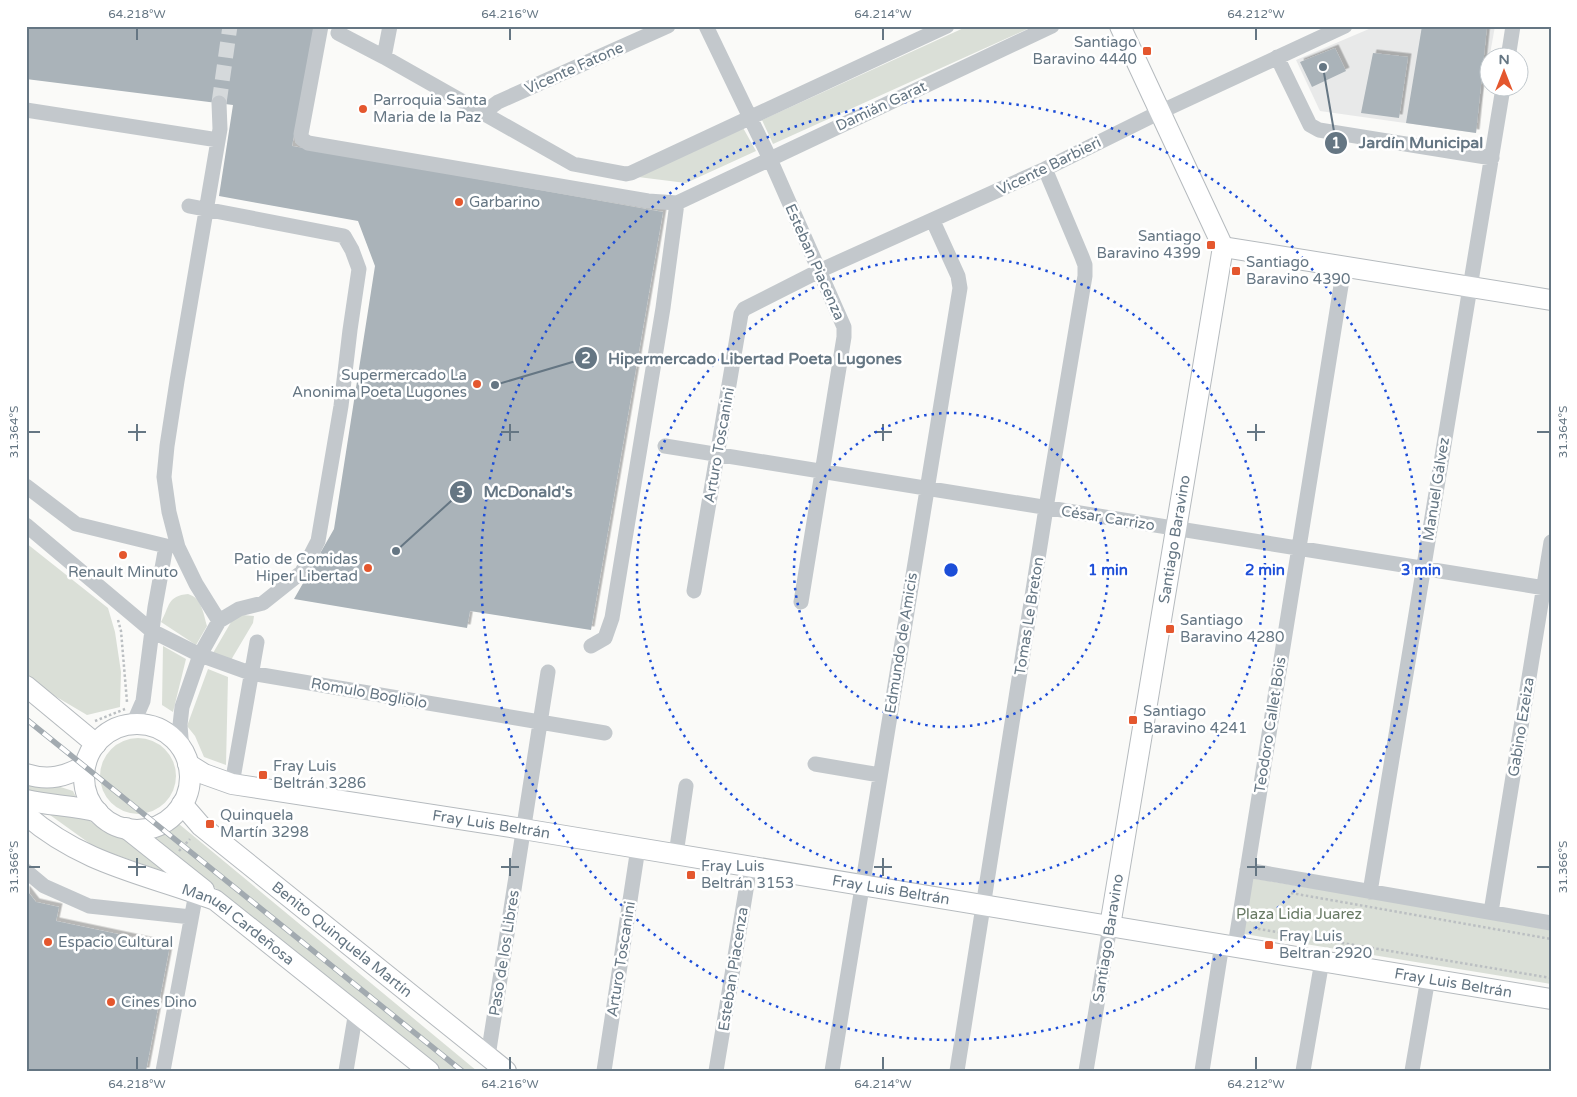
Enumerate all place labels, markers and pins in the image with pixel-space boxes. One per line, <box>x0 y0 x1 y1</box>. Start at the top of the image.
place label: Santiago Baravino 4440 <box>1033 33 1137 68</box>
marker: Santiago Baravino 4440 <box>1141 45 1153 57</box>
place label: Parroquia Santa Maria de la Paz <box>373 91 487 126</box>
marker: Parroquia Santa Maria de la Paz <box>357 103 369 115</box>
callout: Jardín Municipal <box>1323 127 1493 158</box>
place label: Garbarino <box>469 193 540 211</box>
marker: Garbarino <box>453 196 465 208</box>
place label: Santiago Baravino 4399 <box>1097 227 1201 262</box>
marker: Santiago Baravino 4399 <box>1205 239 1217 251</box>
place label: Santiago Baravino 4390 <box>1246 253 1350 288</box>
marker: Santiago Baravino 4390 <box>1230 265 1242 277</box>
callout: Hipermercado Libertad Poeta Lugones <box>573 342 912 373</box>
place label: Supermercado La Anonima Poeta Lugones <box>292 366 467 401</box>
marker: Supermercado La Anonima Poeta Lugones <box>471 378 483 390</box>
callout: McDonald's <box>448 476 583 507</box>
marker: Renault Minuto <box>117 549 129 561</box>
place label: Patio de Comidas Hiper Libertad <box>234 550 358 585</box>
centre of rings <box>942 561 960 579</box>
marker: Patio de Comidas Hiper Libertad <box>362 562 374 574</box>
place label: Renault Minuto <box>68 563 178 581</box>
place label: Santiago Baravino 4280 <box>1180 611 1284 646</box>
marker: Santiago Baravino 4280 <box>1164 623 1176 635</box>
place label: Santiago Baravino 4241 <box>1143 702 1247 737</box>
marker: Santiago Baravino 4241 <box>1127 714 1139 726</box>
place label: Fray Luis Beltrán 3286 <box>273 757 366 792</box>
marker: Fray Luis Beltrán 3286 <box>257 769 269 781</box>
place label: Quinquela Martín 3298 <box>220 806 309 841</box>
marker: Quinquela Martín 3298 <box>204 818 216 830</box>
place label: Fray Luis Beltrán 3153 <box>701 857 794 892</box>
marker: Fray Luis Beltrán 3153 <box>685 869 697 881</box>
place label: Fray Luis Beltran 2920 <box>1279 927 1372 962</box>
place label: Espacio Cultural <box>58 933 173 951</box>
marker: Espacio Cultural <box>42 936 54 948</box>
marker: Fray Luis Beltran 2920 <box>1263 939 1275 951</box>
place label: Cines Dino <box>121 993 197 1011</box>
marker: Cines Dino <box>105 996 117 1008</box>

